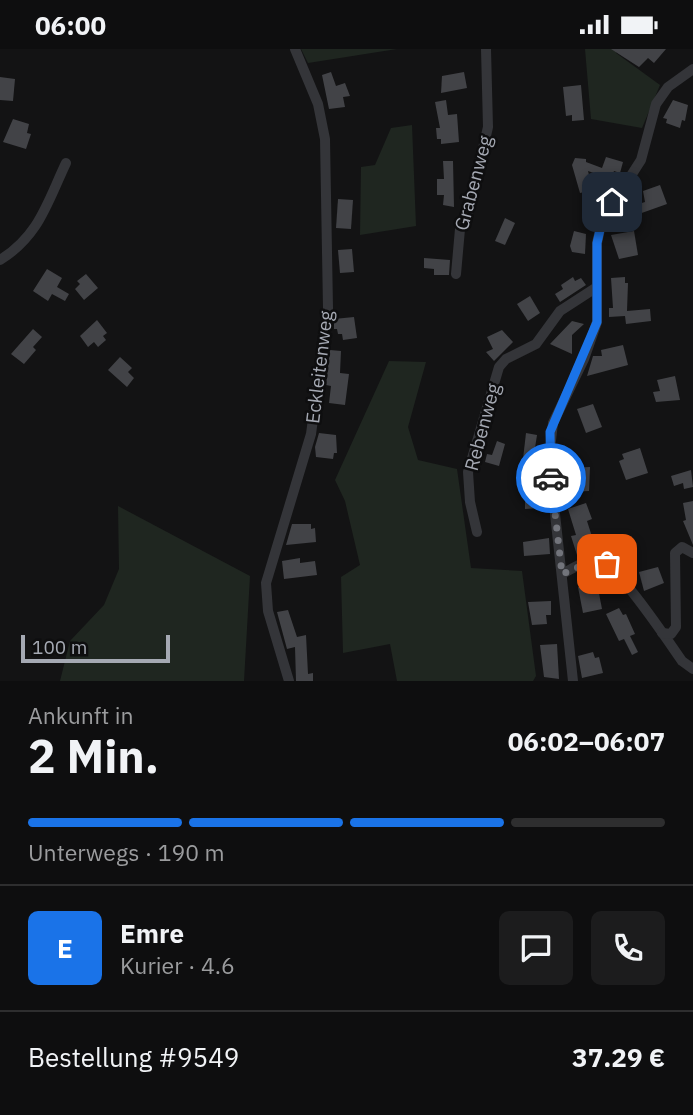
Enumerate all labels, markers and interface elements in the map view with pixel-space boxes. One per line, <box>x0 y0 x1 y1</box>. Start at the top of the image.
text: 06:00 <box>35 8 106 42</box>
street label: Grabenweg <box>449 133 497 233</box>
pin <box>582 172 642 232</box>
icon: home <box>593 183 631 221</box>
street label: Eckleitenweg <box>300 309 338 425</box>
street label: Rebenweg <box>459 381 505 473</box>
courier <box>516 443 586 513</box>
icon: car <box>532 459 570 497</box>
pin <box>577 534 637 594</box>
icon: bag <box>588 545 626 583</box>
scale bar <box>21 632 170 664</box>
text: 100 m <box>32 635 87 659</box>
text: Ankunft in <box>28 700 134 730</box>
text: 06:02–06:07 <box>508 724 665 758</box>
text: 2 Min. <box>28 726 159 786</box>
text: Unterwegs · 190 m <box>28 837 225 867</box>
button: chat <box>499 911 573 985</box>
button: phone <box>591 911 665 985</box>
text: Emre <box>120 916 184 950</box>
text: E <box>57 931 73 965</box>
text: Kurier · 4.6 <box>120 950 235 980</box>
text: Bestellung #9549 <box>28 1040 239 1074</box>
text: 37.29 € <box>572 1040 665 1074</box>

